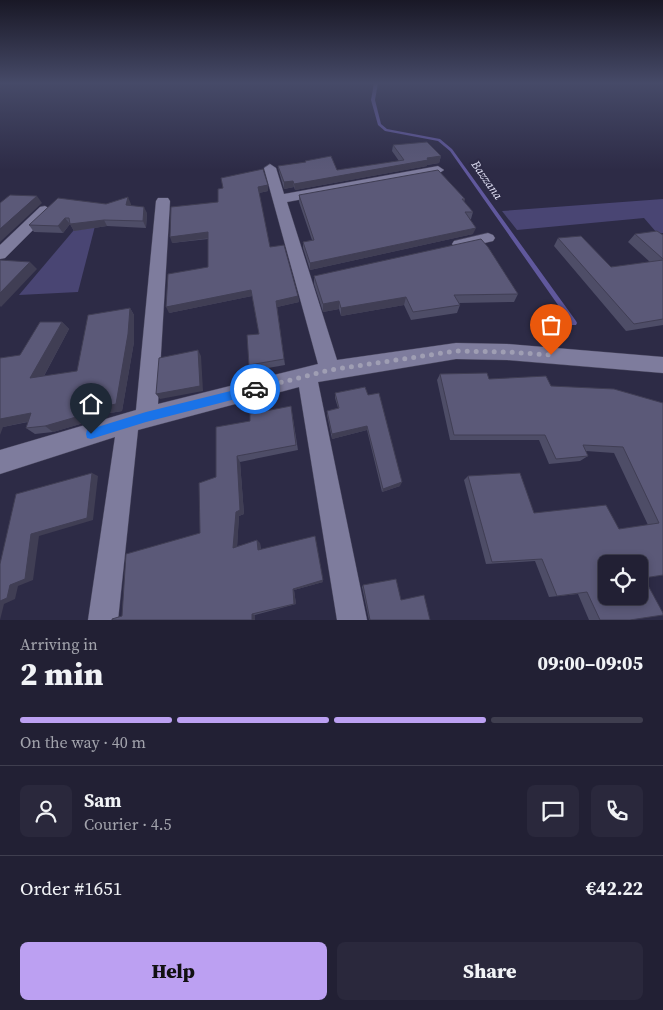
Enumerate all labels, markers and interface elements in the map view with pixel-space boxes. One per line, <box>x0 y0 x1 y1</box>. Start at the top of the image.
water label: Bazzana <box>467 157 507 203</box>
pin <box>530 304 572 355</box>
icon: bag <box>537 311 565 339</box>
courier <box>230 364 280 414</box>
icon: car <box>241 375 269 403</box>
pin <box>70 383 112 434</box>
icon: home <box>77 390 105 418</box>
map controls <box>598 555 648 605</box>
button: locate <box>598 555 648 605</box>
text: Arriving in <box>20 633 98 655</box>
text: 09:00–09:05 <box>538 650 643 676</box>
text: 2 min <box>20 652 103 696</box>
text: On the way · 40 m <box>20 731 146 753</box>
button: person <box>20 785 72 837</box>
button: chat <box>527 785 579 837</box>
button: phone <box>591 785 643 837</box>
text: Sam <box>84 787 122 813</box>
text: Courier · 4.5 <box>84 813 172 835</box>
text: Order #1651 <box>20 875 122 901</box>
text: €42.22 <box>586 875 643 901</box>
button: Help <box>20 942 327 1000</box>
button: Share <box>337 942 643 1000</box>

